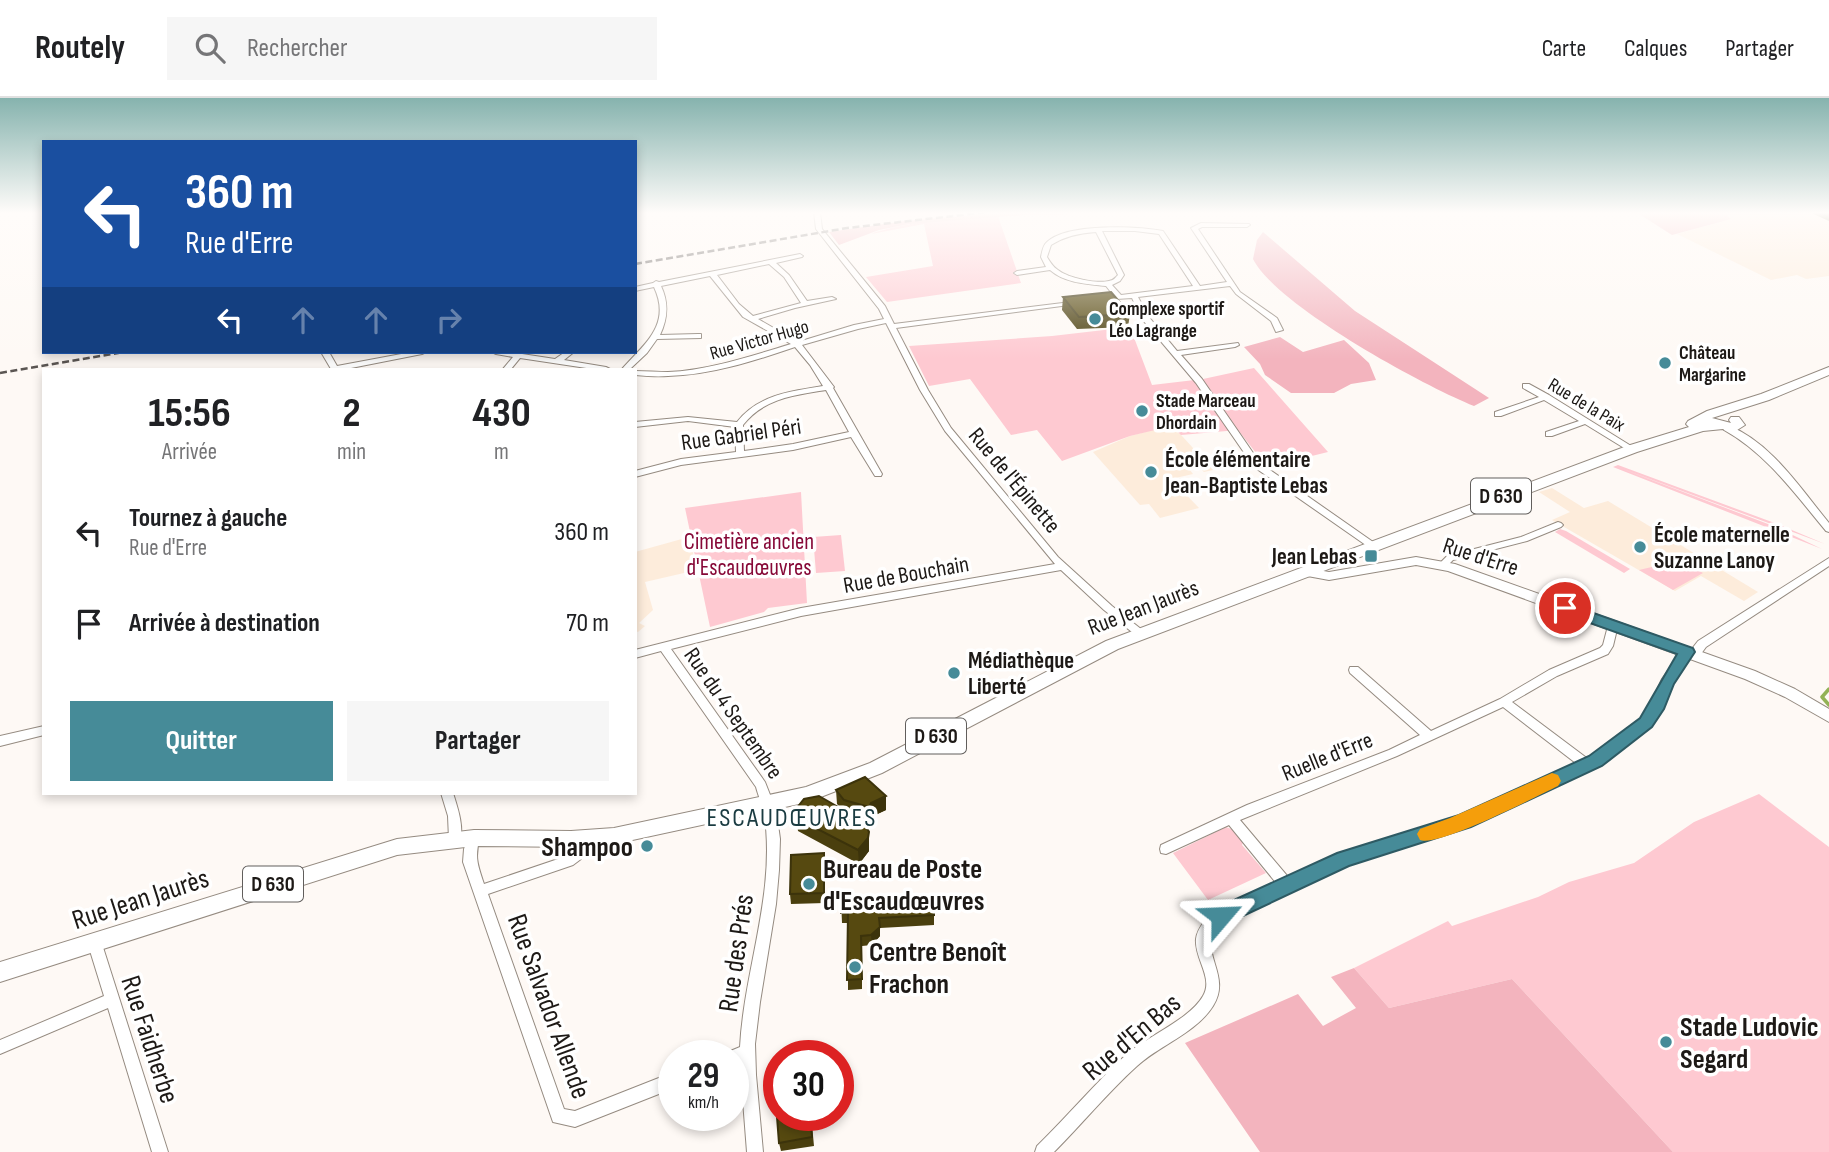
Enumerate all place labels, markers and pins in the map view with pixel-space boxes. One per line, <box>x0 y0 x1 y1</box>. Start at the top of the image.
place label: Complexe sportif Léo Lagrange <box>1109 298 1225 343</box>
marker: Complexe sportif Léo Lagrange <box>1087 311 1103 327</box>
place label: Château Margarine <box>1679 342 1746 387</box>
marker: Château Margarine <box>1657 355 1673 371</box>
place label: Stade Marceau Dhordain <box>1156 390 1256 435</box>
marker: Stade Marceau Dhordain <box>1134 403 1150 419</box>
place label: École élémentaire Jean-Baptiste Lebas <box>1164 446 1328 500</box>
marker: École élémentaire Jean-Baptiste Lebas <box>1143 464 1159 480</box>
place label: École maternelle Suzanne Lanoy <box>1654 521 1790 575</box>
marker: École maternelle Suzanne Lanoy <box>1632 539 1648 555</box>
place label: Jean Lebas <box>1271 543 1357 571</box>
marker: Jean Lebas <box>1363 548 1379 564</box>
pin <box>1535 578 1595 638</box>
place label: Médiathèque Liberté <box>968 647 1074 701</box>
marker: Médiathèque Liberté <box>946 665 962 681</box>
place label: Shampoo <box>541 831 633 864</box>
marker: Shampoo <box>639 838 655 854</box>
place label: Bureau de Poste d'Escaudœuvres <box>823 853 985 918</box>
marker: Bureau de Poste d'Escaudœuvres <box>801 876 817 892</box>
place label: Centre Benoît Frachon <box>869 936 1007 1001</box>
marker: Centre Benoît Frachon <box>847 959 863 975</box>
place label: Stade Ludovic Segard <box>1680 1011 1818 1076</box>
marker: Stade Ludovic Segard <box>1658 1034 1674 1050</box>

